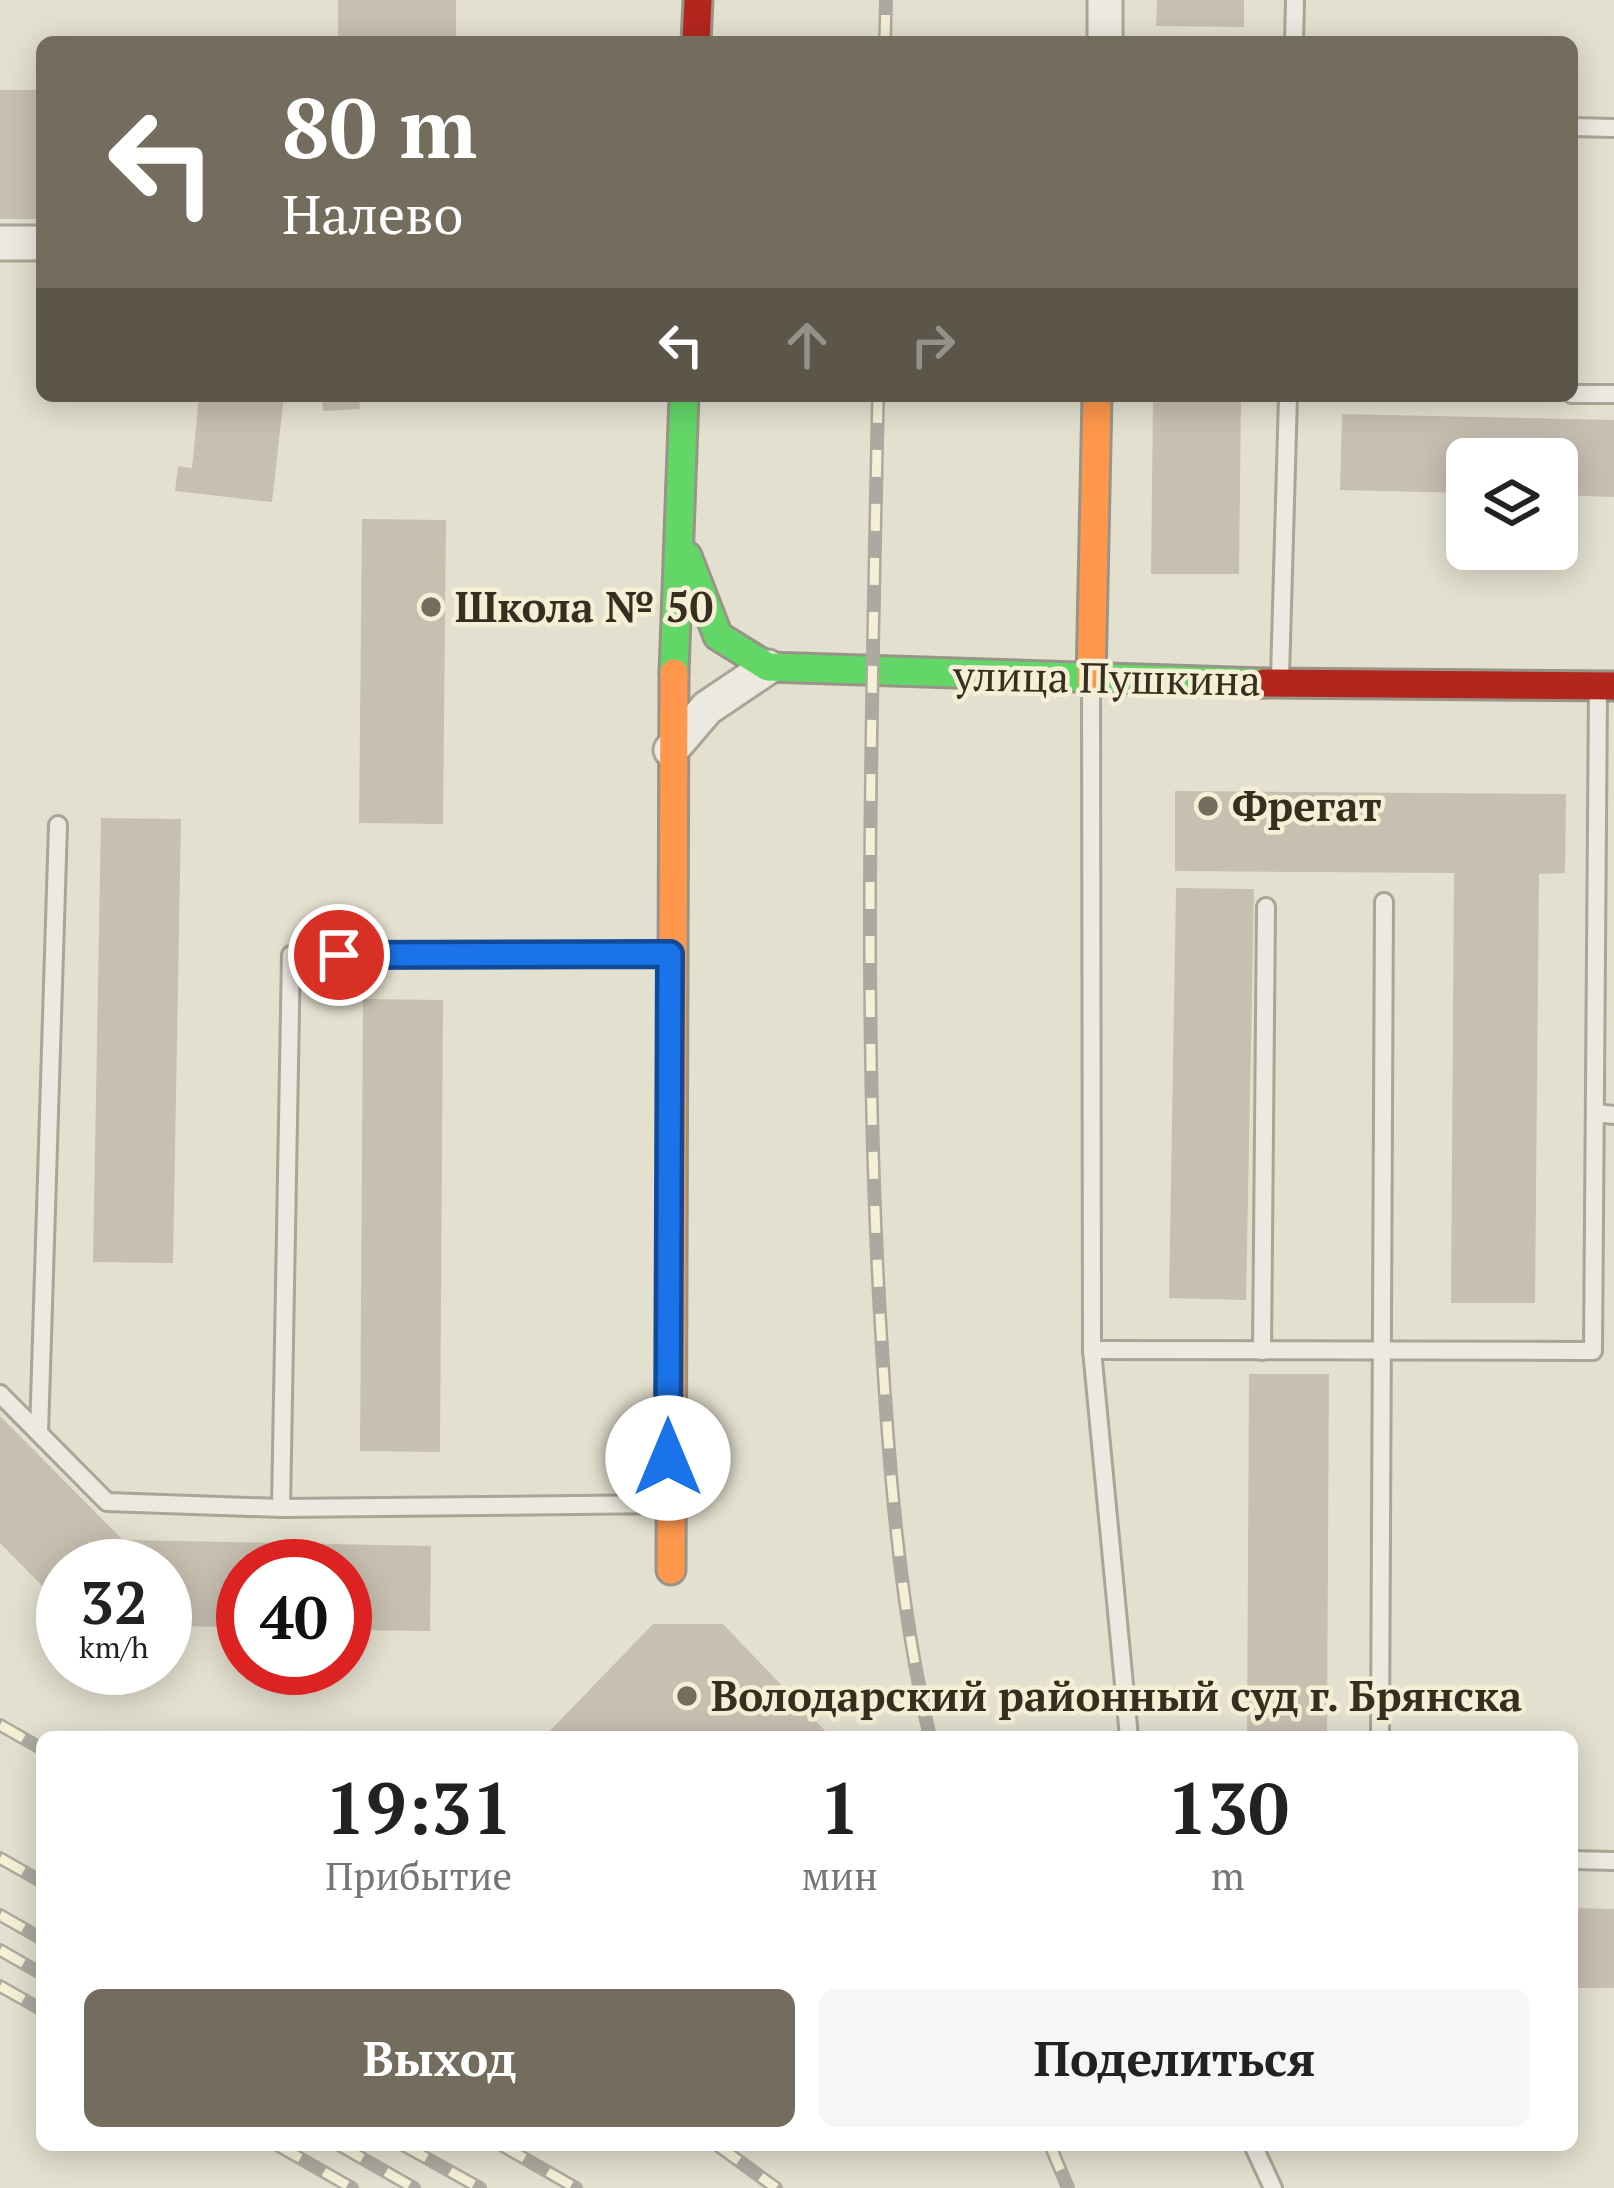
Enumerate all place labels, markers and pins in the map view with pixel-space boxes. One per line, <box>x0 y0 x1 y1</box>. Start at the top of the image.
place label: Школа № 50 <box>455 578 713 634</box>
marker: Школа № 50 <box>418 594 444 620</box>
place label: Фрегат <box>1232 777 1382 833</box>
marker: Фрегат <box>1195 793 1221 819</box>
pin <box>288 904 390 1006</box>
place label: Володарский районный суд г. Брянска <box>711 1667 1522 1723</box>
marker: Володарский районный суд г. Брянска <box>674 1683 700 1709</box>

